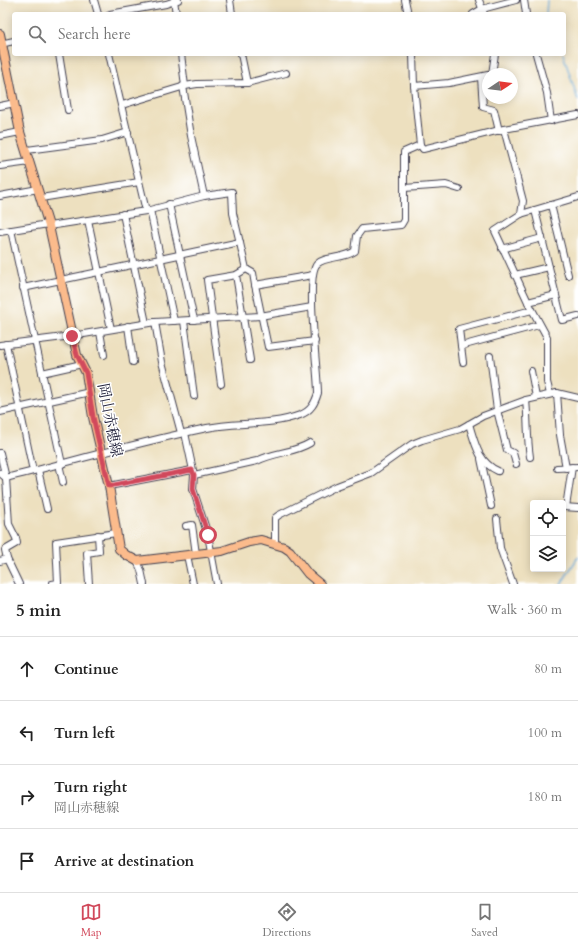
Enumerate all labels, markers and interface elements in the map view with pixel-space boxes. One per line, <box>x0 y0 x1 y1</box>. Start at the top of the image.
search box <box>12 12 566 56</box>
icon: search <box>26 23 48 45</box>
text: Search here <box>58 24 131 44</box>
north arrow <box>482 68 518 104</box>
route end <box>63 327 81 345</box>
street label: 岡山赤穂線 <box>93 381 127 459</box>
map controls <box>530 500 566 572</box>
button: locate <box>530 500 566 536</box>
route start <box>199 526 217 544</box>
button: layers <box>530 536 566 572</box>
text: 5 min <box>16 599 61 622</box>
text: Walk · 360 m <box>487 601 562 619</box>
icon: ahead <box>16 658 38 680</box>
text: Continue <box>54 659 119 679</box>
text: 80 m <box>534 660 562 678</box>
icon: left <box>16 722 38 744</box>
text: Turn left <box>54 723 115 743</box>
text: 100 m <box>528 724 562 742</box>
text: Turn right <box>54 777 127 797</box>
icon: right <box>16 786 38 808</box>
text: 180 m <box>528 788 562 806</box>
text: 岡山赤穂線 <box>54 799 119 817</box>
icon: arrive <box>16 850 38 872</box>
text: Arrive at destination <box>54 851 194 871</box>
tab: Map <box>80 901 102 940</box>
tab: Directions <box>262 901 311 940</box>
tab: Saved <box>471 901 498 940</box>

